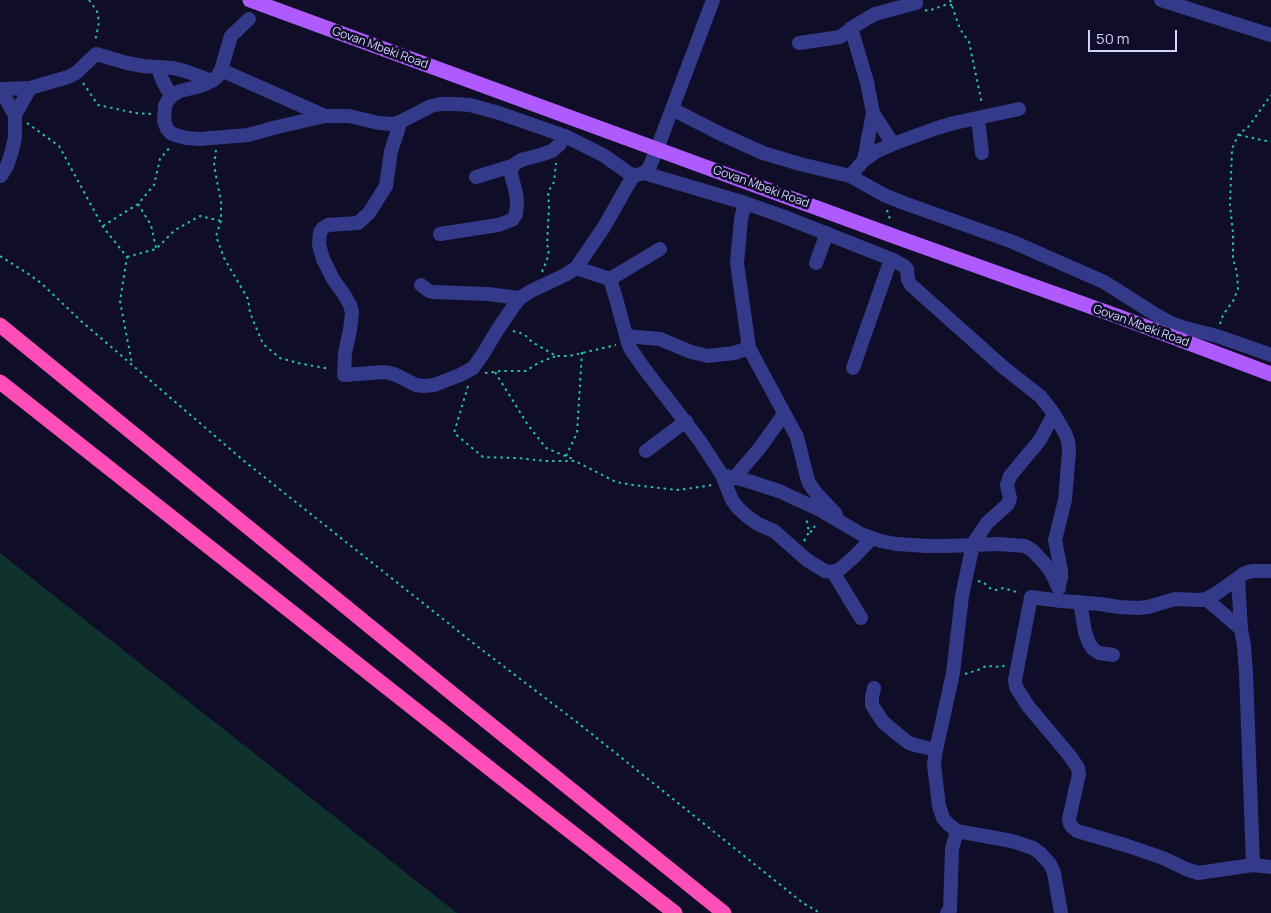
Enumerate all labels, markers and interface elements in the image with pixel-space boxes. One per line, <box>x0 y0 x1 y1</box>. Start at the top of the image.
scale bar <box>1091 20 1180 52</box>
street label: Govan Mbeki Road <box>330 24 430 72</box>
text: 50 m <box>1096 28 1130 49</box>
street label: Govan Mbeki Road <box>711 163 811 211</box>
street label: Govan Mbeki Road <box>1091 302 1191 350</box>

